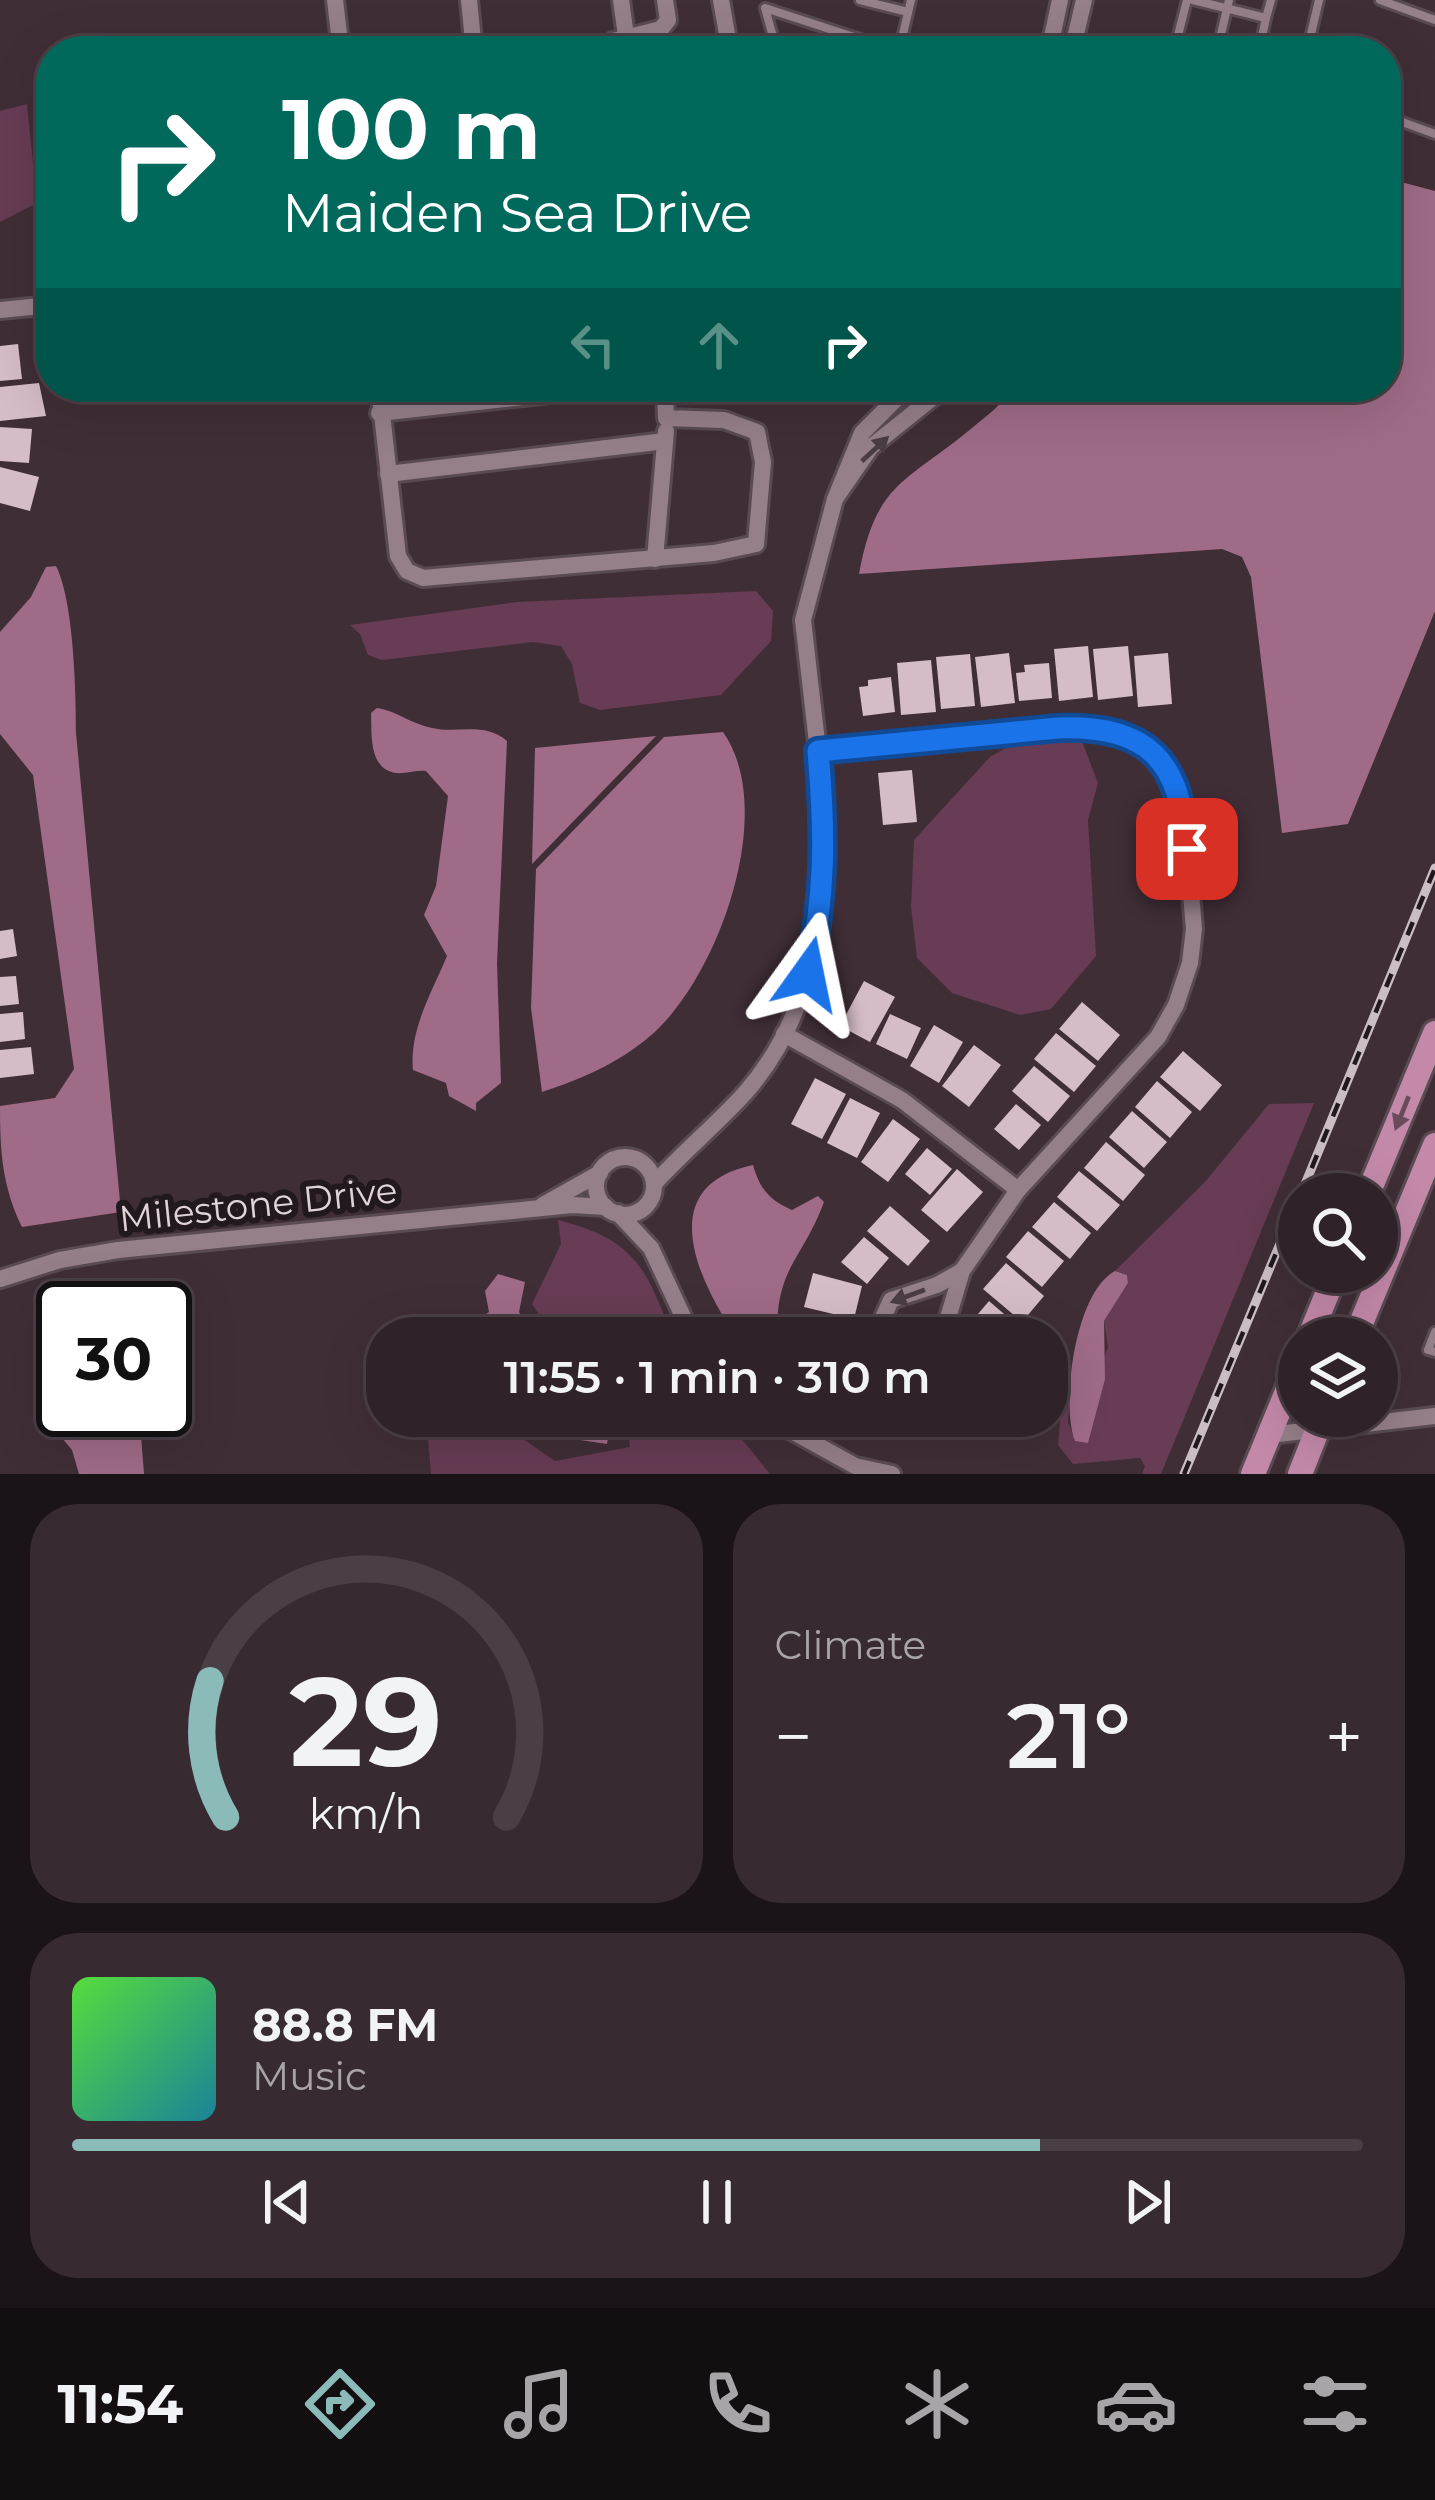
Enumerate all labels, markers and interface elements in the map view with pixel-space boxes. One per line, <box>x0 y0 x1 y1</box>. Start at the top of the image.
text: 100 m <box>282 78 541 180</box>
icon: right <box>84 84 240 240</box>
text: Maiden Sea Drive <box>282 180 752 246</box>
icon: left <box>560 312 626 378</box>
icon: ahead <box>686 312 752 378</box>
icon: right <box>812 312 878 378</box>
one-way arrow <box>860 436 889 463</box>
pin <box>1136 798 1238 900</box>
icon: arrive <box>1154 816 1220 882</box>
position arrow <box>745 911 871 1037</box>
one-way arrow <box>1392 1096 1411 1132</box>
street label: Milestone Drive <box>117 1168 399 1240</box>
map controls <box>1278 1173 1398 1437</box>
button: search <box>1278 1173 1398 1293</box>
speed limit sign: 30 <box>36 1281 192 1437</box>
one-way arrow <box>889 1288 925 1306</box>
button: layers <box>1278 1317 1398 1437</box>
text: 11:55 · 1 min · 310 m <box>503 1349 931 1404</box>
text: Climate <box>775 1621 926 1669</box>
text: 29 <box>290 1645 443 1797</box>
text: 21° <box>1007 1681 1131 1791</box>
text: − <box>775 1696 812 1777</box>
text: + <box>1325 1696 1363 1777</box>
text: km/h <box>309 1786 423 1839</box>
text: 88.8 FM <box>252 1997 438 2052</box>
text: Music <box>252 2052 367 2100</box>
icon: previous <box>254 2169 320 2235</box>
icon: pause <box>684 2169 750 2235</box>
icon: next <box>1115 2169 1181 2235</box>
icon: directions <box>298 2362 382 2446</box>
icon: music <box>497 2362 581 2446</box>
icon: phone <box>696 2362 780 2446</box>
icon: climate <box>895 2362 979 2446</box>
icon: car <box>1094 2362 1178 2446</box>
icon: filters <box>1293 2362 1377 2446</box>
text: 11:54 <box>58 2371 183 2437</box>

